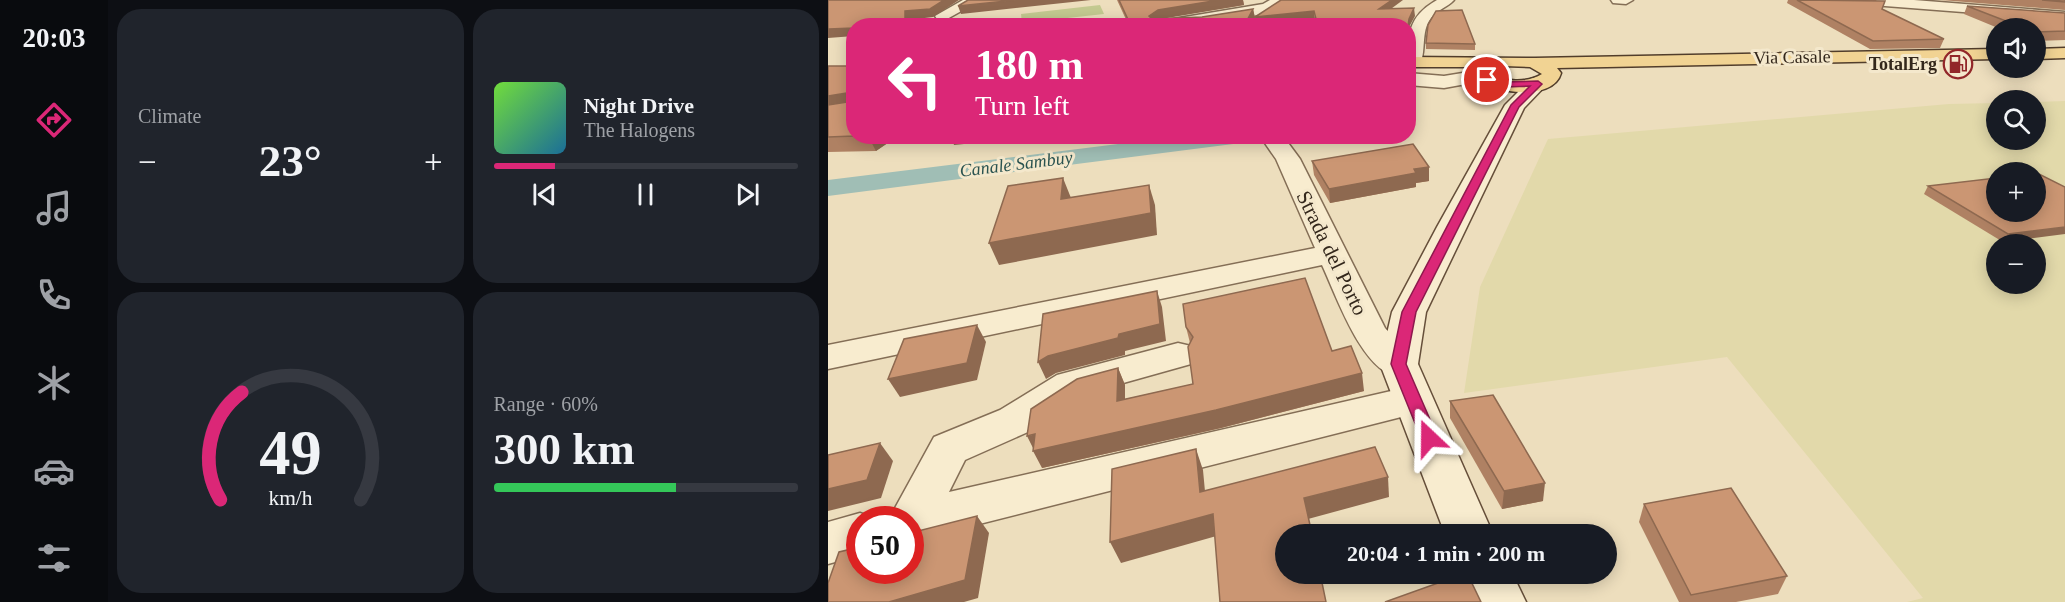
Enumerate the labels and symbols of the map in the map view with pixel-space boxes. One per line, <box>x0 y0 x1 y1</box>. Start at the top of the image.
street label: Via Casale <box>1753 46 1831 68</box>
fuel station icon: TotalErg <box>1942 48 1974 80</box>
pin <box>1461 54 1512 105</box>
place label: TotalErg <box>1869 54 1937 74</box>
water label: Canale Sambuy <box>958 147 1074 181</box>
street label: Strada del Porto <box>1292 187 1372 319</box>
position arrow <box>1397 406 1461 470</box>
speed limit sign: 50 <box>846 506 924 584</box>

